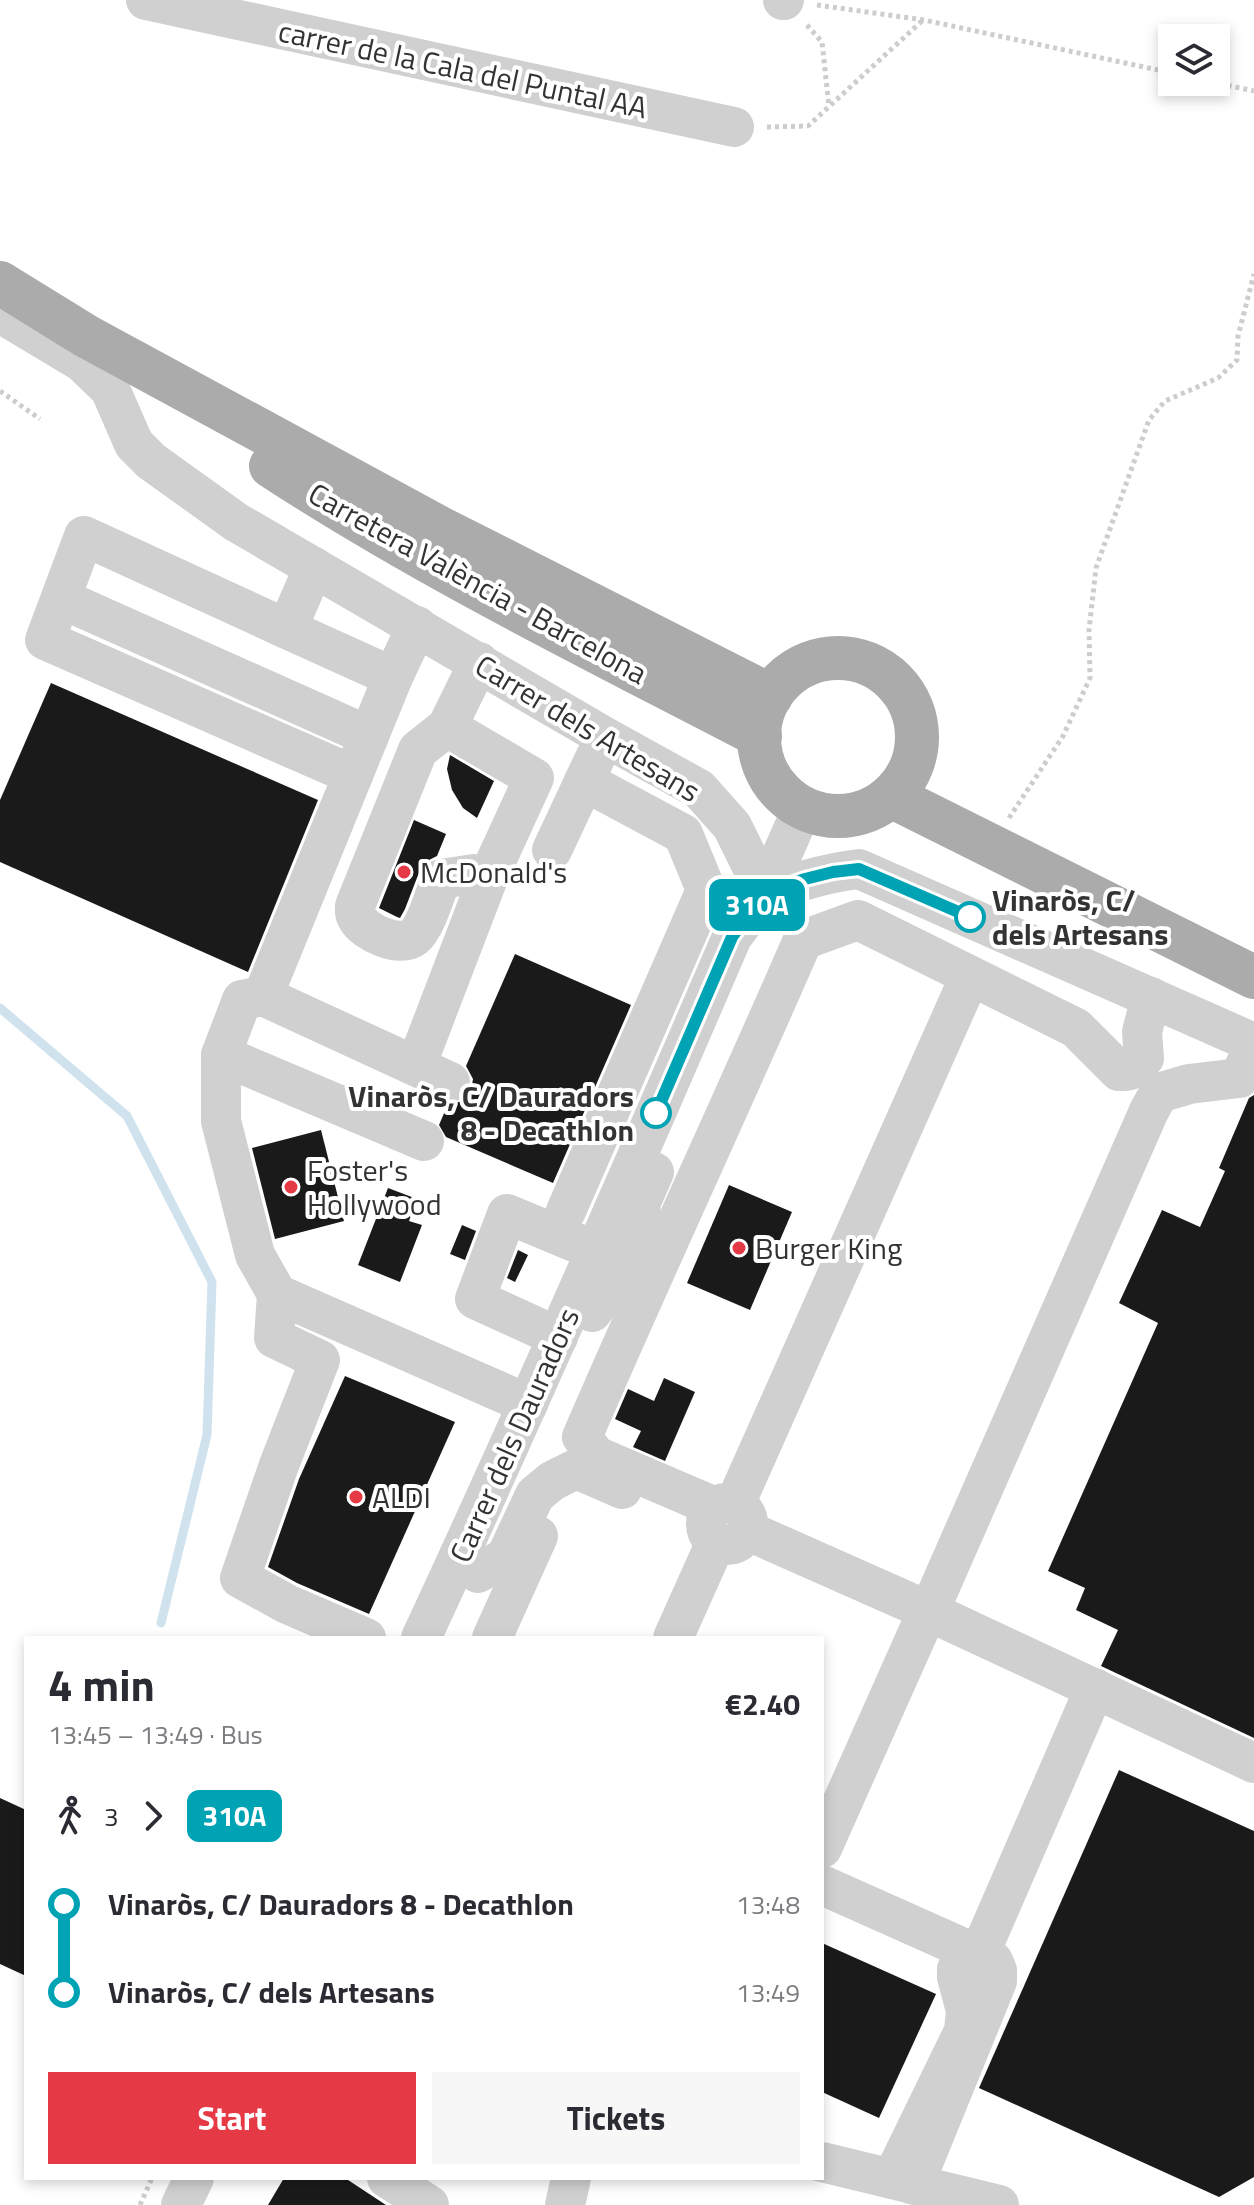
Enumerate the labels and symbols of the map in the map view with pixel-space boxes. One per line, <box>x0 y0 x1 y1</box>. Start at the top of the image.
street label: carrer de la Cala del Puntal AA <box>274 7 652 131</box>
street label: Carretera València - Barcelona <box>300 471 656 695</box>
street label: Carrer dels Artesans <box>467 643 709 813</box>
place label: McDonald's <box>420 849 567 895</box>
marker: McDonald's <box>395 863 413 881</box>
place label: Vinaròs, C/ dels Artesans <box>992 877 1168 957</box>
line badge: 310A <box>701 879 813 931</box>
marker: Vinaròs, C/ dels Artesans <box>955 902 985 932</box>
place label: Vinaròs, C/ Dauradors 8 - Decathlon <box>348 1073 634 1153</box>
marker: Vinaròs, C/ Dauradors 8 - Decathlon <box>641 1098 671 1128</box>
place label: Foster's Hollywood <box>307 1147 442 1227</box>
marker: Foster's Hollywood <box>282 1178 300 1196</box>
place label: Burger King <box>755 1225 902 1271</box>
marker: Burger King <box>730 1239 748 1257</box>
street label: Carrer dels Dauradors <box>437 1300 591 1570</box>
place label: ALDI <box>372 1474 431 1520</box>
marker: ALDI <box>347 1488 365 1506</box>

